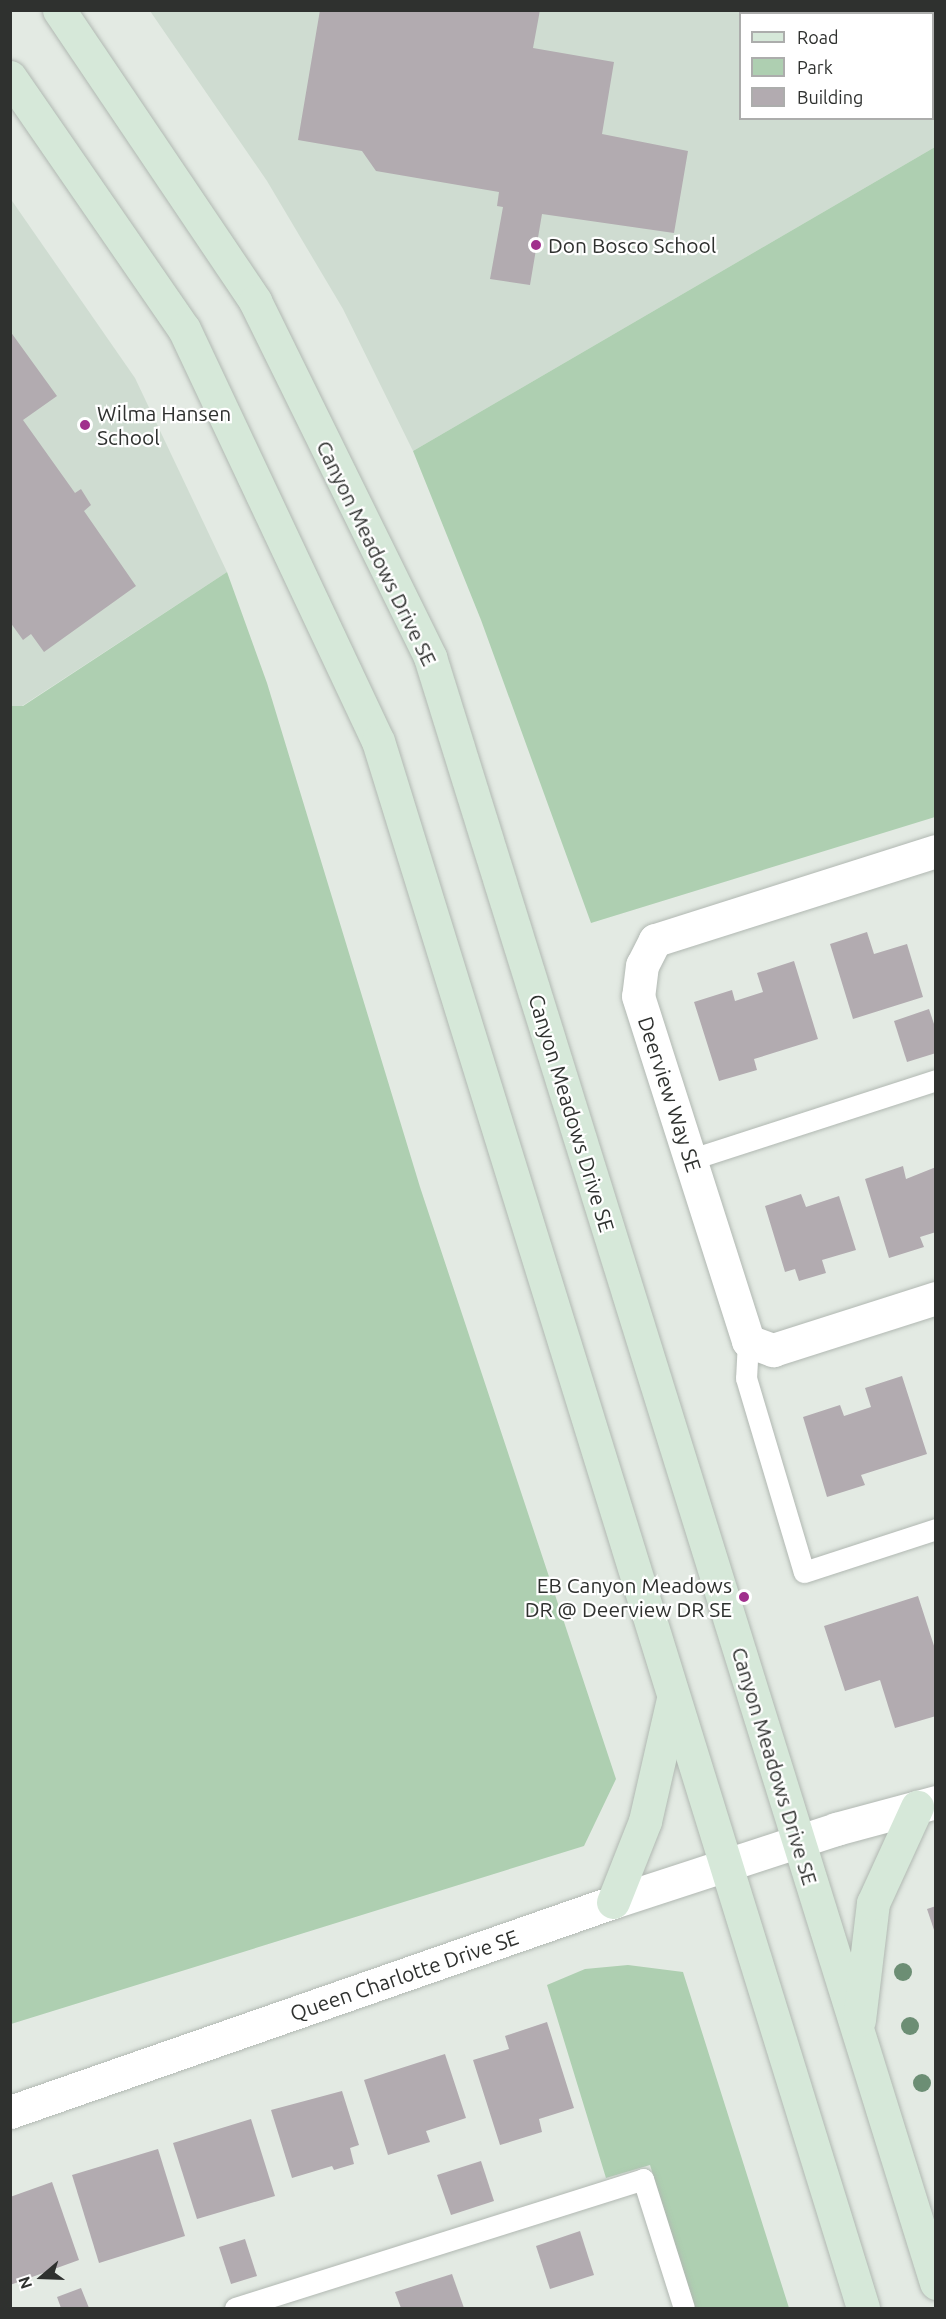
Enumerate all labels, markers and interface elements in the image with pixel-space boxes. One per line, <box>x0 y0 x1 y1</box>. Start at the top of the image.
legend <box>739 12 934 120</box>
text: Road <box>797 27 839 47</box>
text: Park <box>797 57 833 77</box>
text: Building <box>797 87 863 107</box>
place label: Don Bosco School <box>548 232 716 258</box>
marker: Don Bosco School <box>529 238 543 252</box>
place label: Wilma Hansen School <box>97 400 231 450</box>
marker: Wilma Hansen School <box>78 418 92 432</box>
street label: Canyon Meadows Drive SE <box>311 436 443 670</box>
street label: Canyon Meadows Drive SE <box>524 991 620 1235</box>
street label: Deerview Way SE <box>633 1013 707 1175</box>
place label: EB Canyon Meadows DR @ Deerview DR SE <box>525 1572 732 1622</box>
marker: EB Canyon Meadows DR @ Deerview DR SE <box>737 1590 751 1604</box>
street label: Canyon Meadows Drive SE <box>727 1644 823 1888</box>
street label: Queen Charlotte Drive SE <box>287 1924 521 2026</box>
north arrow <box>12 2247 72 2307</box>
text: N <box>15 2274 35 2291</box>

